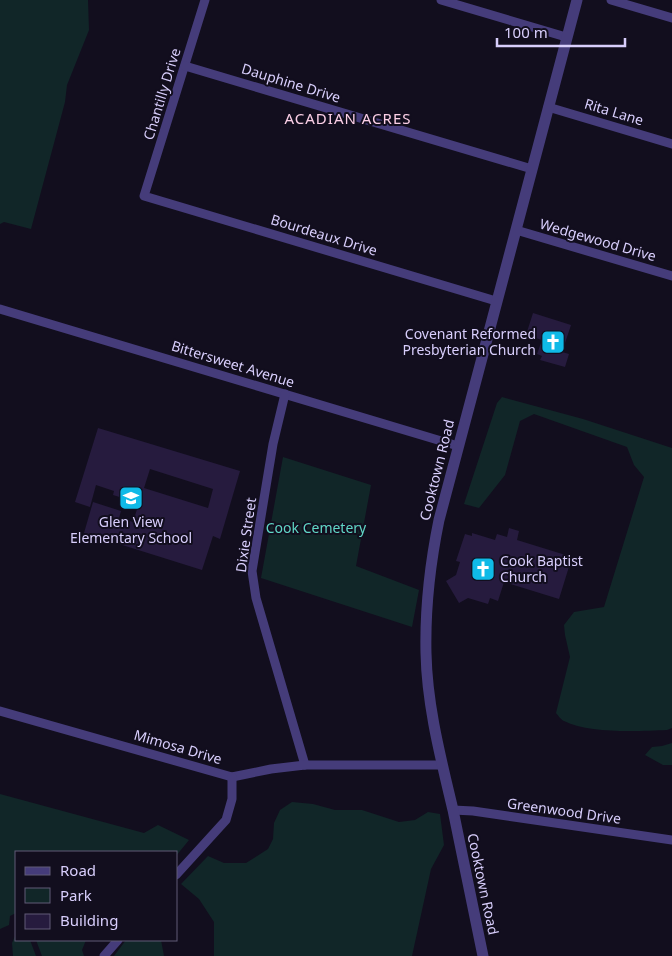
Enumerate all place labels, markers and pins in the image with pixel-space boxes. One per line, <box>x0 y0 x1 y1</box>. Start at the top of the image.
place label: Covenant Reformed Presbyterian Church <box>402 324 536 359</box>
church icon: Covenant Reformed Presbyterian Church <box>540 329 566 355</box>
school or university icon: Glen View Elementary School <box>118 485 144 511</box>
place label: Glen View Elementary School <box>70 512 192 547</box>
place label: Cook Baptist Church <box>500 551 583 586</box>
church icon: Cook Baptist Church <box>470 556 496 582</box>

